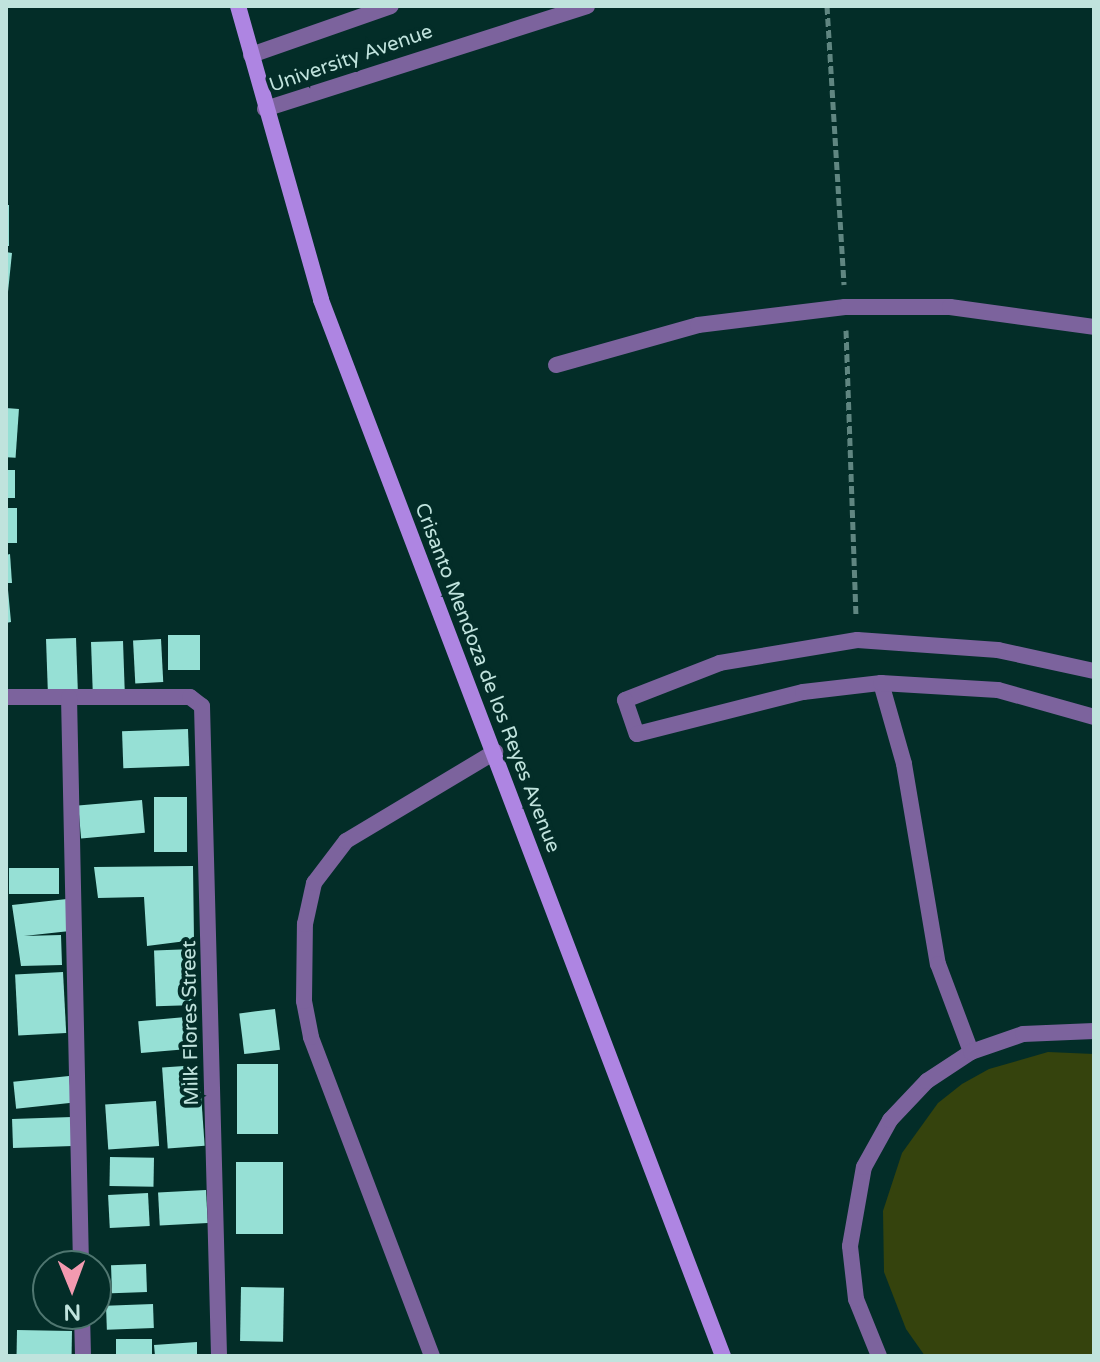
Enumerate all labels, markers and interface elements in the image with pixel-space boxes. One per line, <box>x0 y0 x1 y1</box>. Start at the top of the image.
street label: University Avenue <box>266 20 436 98</box>
street label: Crisanto Mendoza de los Reyes Avenue <box>409 500 565 856</box>
street label: Milk Flores Street <box>178 940 204 1106</box>
north arrow <box>32 1250 112 1330</box>
text: N <box>63 1299 81 1325</box>

